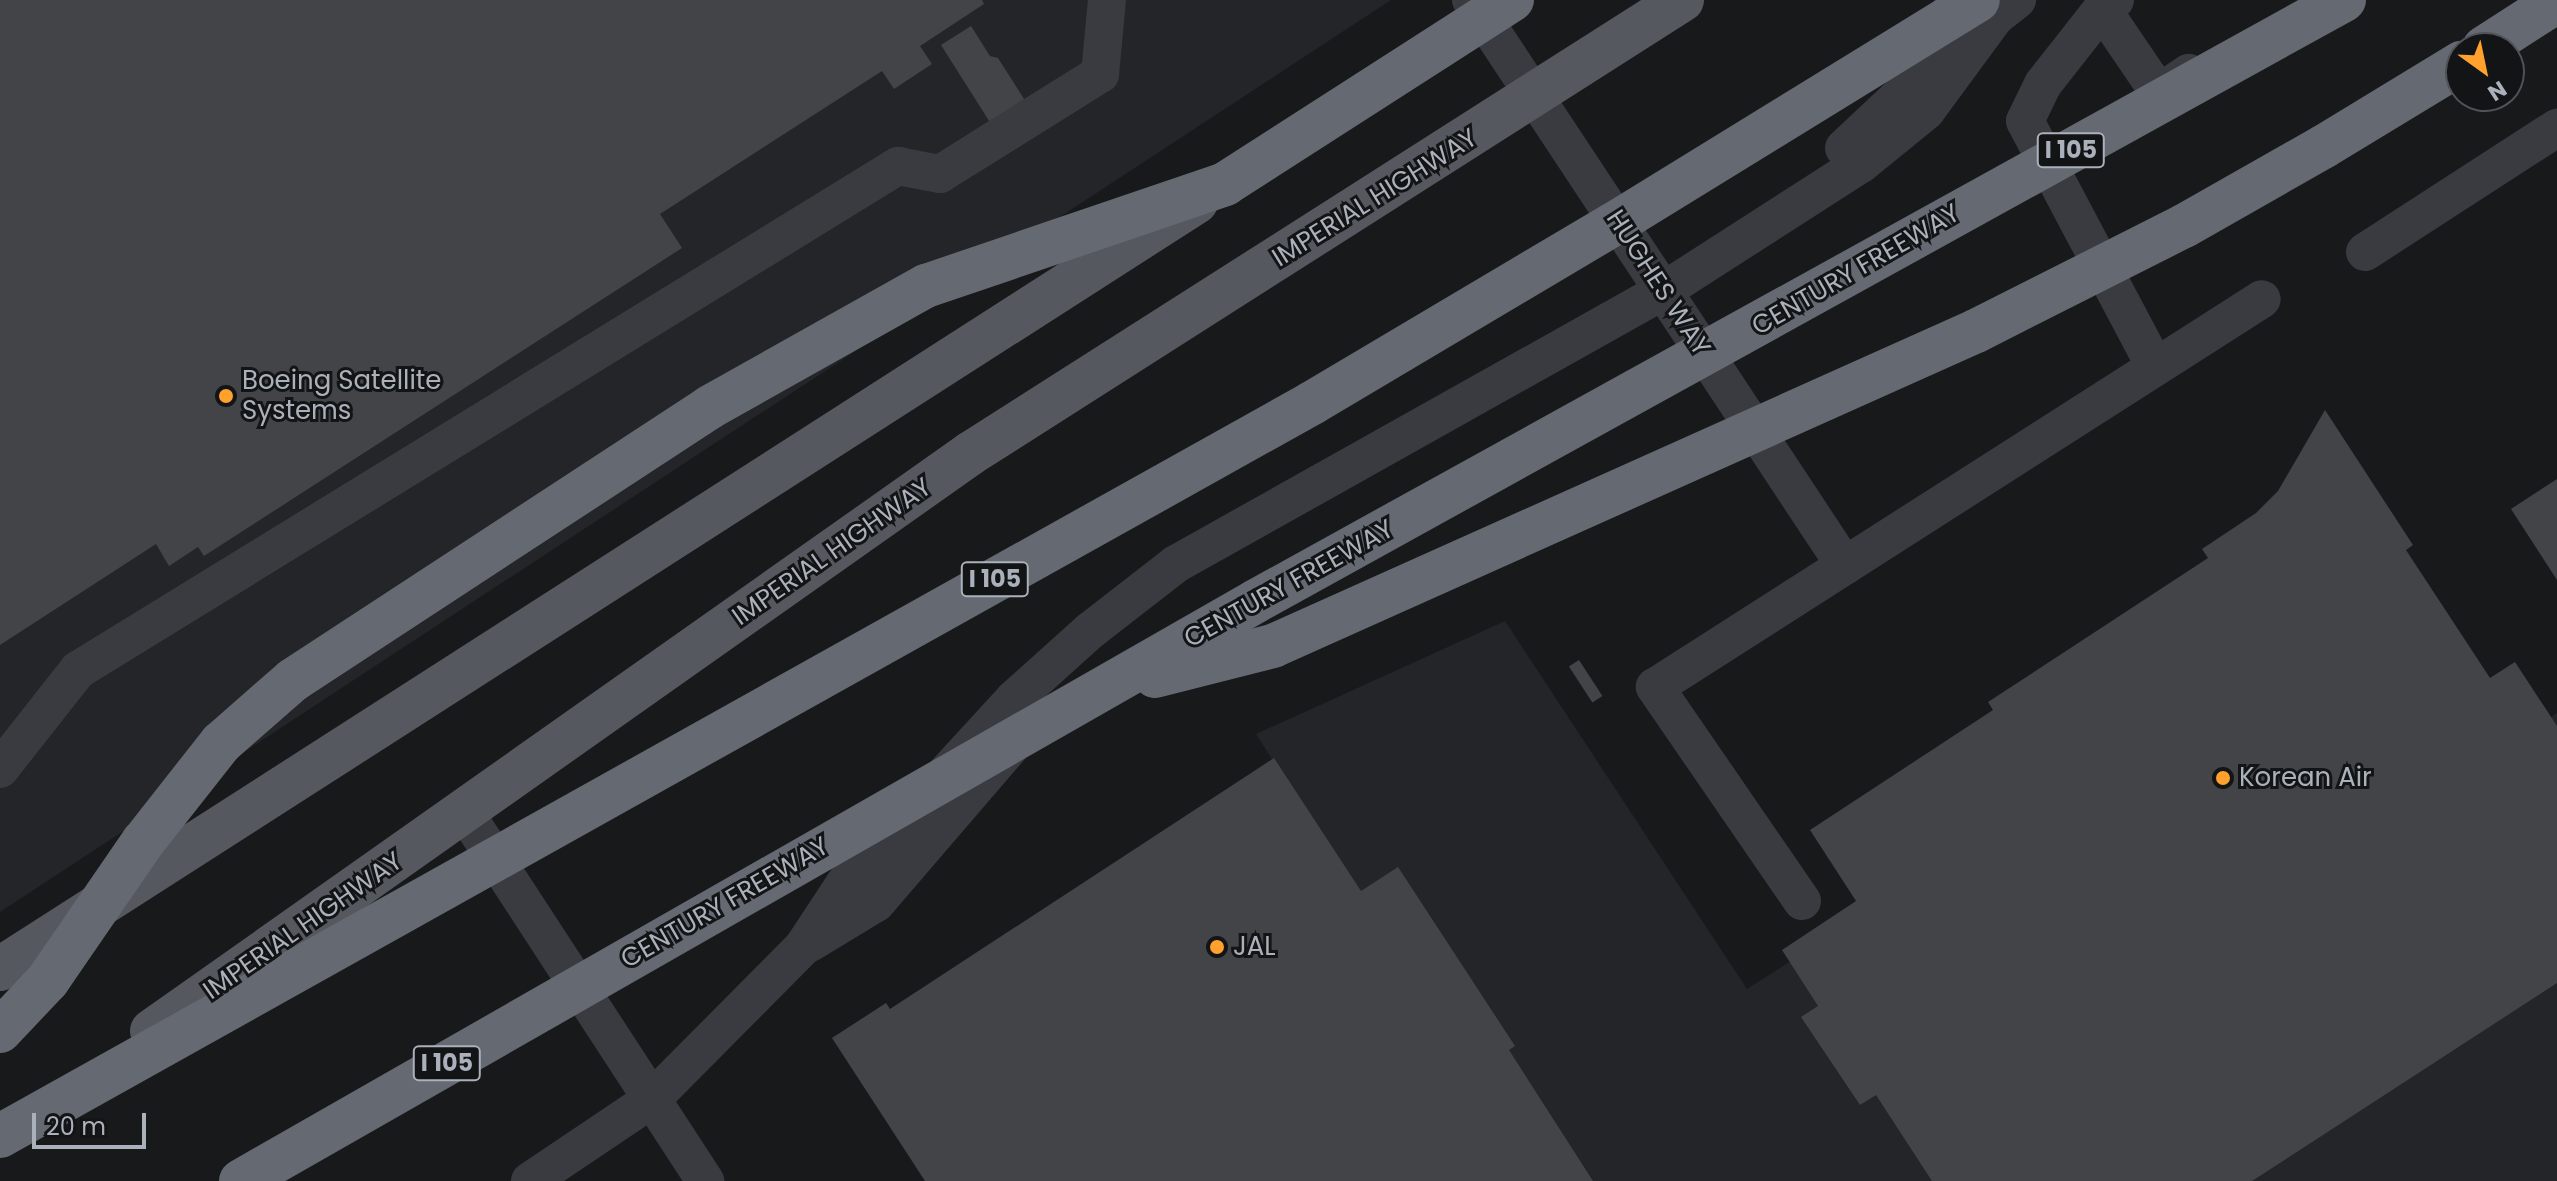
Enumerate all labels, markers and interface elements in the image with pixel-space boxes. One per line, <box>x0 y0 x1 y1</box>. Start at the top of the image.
north arrow <box>2445 32 2525 112</box>
text: N <box>2482 73 2513 108</box>
street label: IMPERIAL HIGHWAY <box>1267 122 1483 274</box>
road number: I 105 <box>2035 130 2107 170</box>
street label: CENTURY FREEWAY <box>1746 198 1966 342</box>
street label: HUGHES WAY <box>1599 204 1717 362</box>
place label: Boeing Satellite Systems <box>242 365 441 426</box>
marker: Boeing Satellite Systems <box>217 387 235 405</box>
street label: IMPERIAL HIGHWAY <box>726 472 938 632</box>
street label: CENTURY FREEWAY <box>1179 513 1399 655</box>
road number: I 105 <box>959 559 1031 599</box>
place label: Korean Air <box>2239 762 2372 794</box>
marker: Korean Air <box>2214 769 2232 787</box>
street label: CENTURY FREEWAY <box>615 831 835 975</box>
street label: IMPERIAL HIGHWAY <box>197 846 409 1006</box>
place label: JAL <box>1233 931 1276 963</box>
marker: JAL <box>1208 938 1226 956</box>
road number: I 105 <box>411 1043 483 1083</box>
scale bar <box>36 1097 150 1147</box>
text: 20 m <box>46 1110 106 1143</box>

